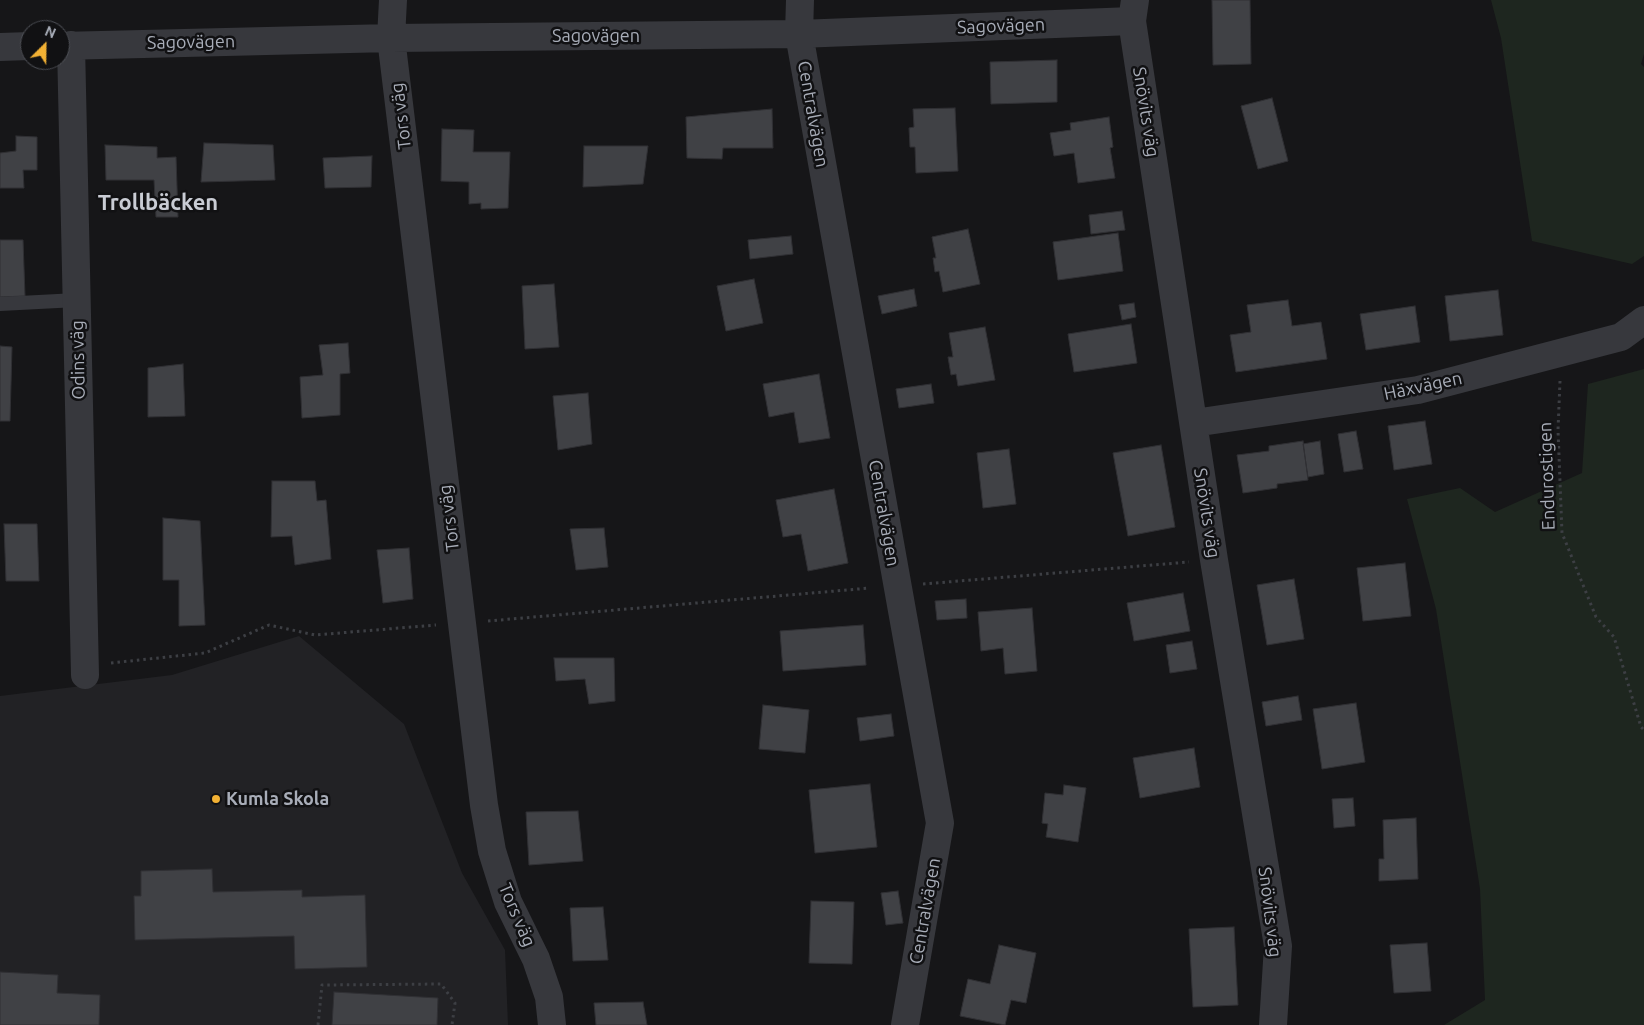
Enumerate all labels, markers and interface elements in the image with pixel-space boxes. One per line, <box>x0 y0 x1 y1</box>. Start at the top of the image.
street label: Sagovägen <box>957 14 1045 38</box>
north arrow <box>20 20 70 70</box>
text: N <box>43 23 58 42</box>
street label: Sagovägen <box>552 25 640 47</box>
street label: Sagovägen <box>147 30 235 54</box>
street label: Centralvägen <box>793 59 833 169</box>
street label: Snövits väg <box>1128 66 1164 158</box>
street label: Tors väg <box>386 82 416 150</box>
district label: Trollbäcken <box>98 190 218 216</box>
street label: Odins väg <box>67 320 89 400</box>
street label: Häxvägen <box>1382 367 1464 405</box>
street label: Endurostigen <box>1534 421 1560 531</box>
street label: Centralvägen <box>864 458 904 568</box>
street label: Snövits väg <box>1189 467 1225 559</box>
street label: Tors väg <box>434 484 464 552</box>
place label: Kumla Skola <box>226 788 329 810</box>
marker: Kumla Skola <box>210 793 222 805</box>
street label: Centralvägen <box>905 856 945 966</box>
street label: Snövits väg <box>1254 866 1286 958</box>
street label: Tors väg <box>494 880 540 950</box>

